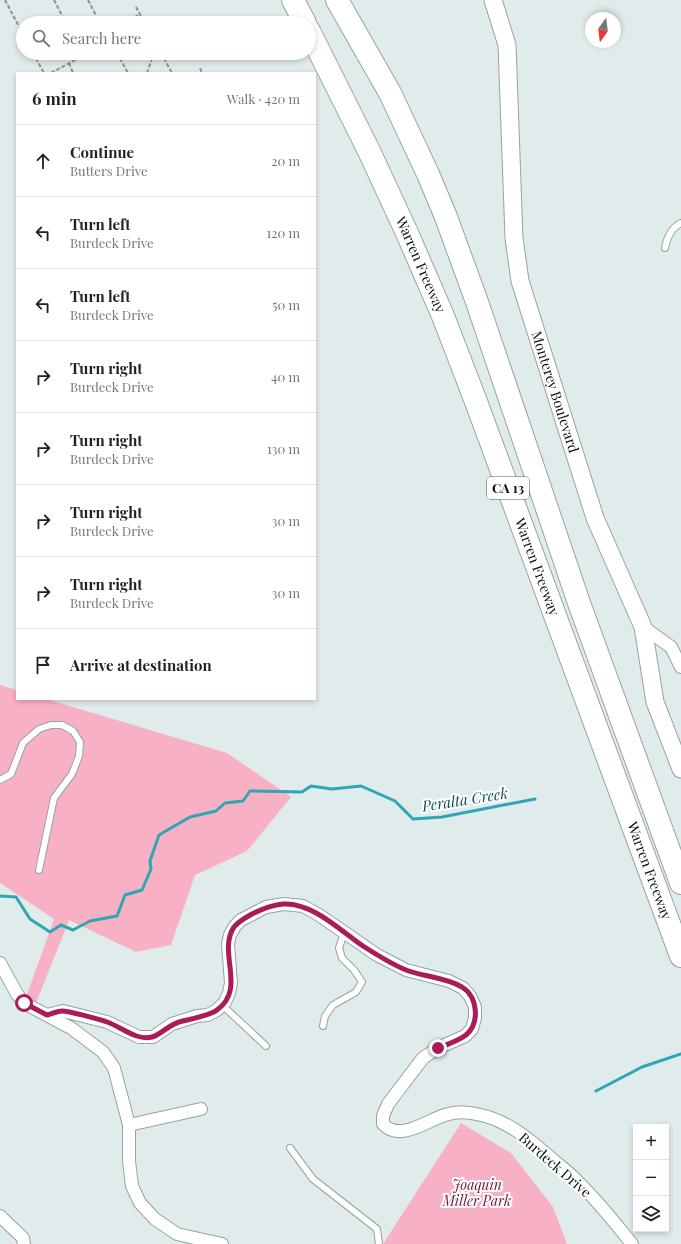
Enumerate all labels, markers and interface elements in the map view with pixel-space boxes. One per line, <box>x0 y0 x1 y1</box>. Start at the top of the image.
north arrow <box>585 12 621 48</box>
search box <box>16 16 316 60</box>
icon: search <box>30 27 52 49</box>
text: Search here <box>62 28 141 48</box>
text: 6 min <box>32 87 77 109</box>
text: Walk · 420 m <box>227 90 300 107</box>
text: Continue <box>70 142 134 162</box>
icon: ahead <box>32 150 54 172</box>
text: 20 m <box>271 152 300 169</box>
text: Butters Drive <box>70 162 148 179</box>
street label: Warren Freeway <box>391 213 450 315</box>
text: Turn left <box>70 214 131 234</box>
icon: left <box>32 222 54 244</box>
text: 120 m <box>266 224 300 241</box>
text: Burdeck Drive <box>70 234 154 251</box>
text: Turn left <box>70 286 131 306</box>
icon: left <box>32 294 54 316</box>
text: 50 m <box>272 296 300 313</box>
text: Burdeck Drive <box>70 306 154 323</box>
street label: Monterey Boulevard <box>527 329 584 455</box>
text: Turn right <box>70 358 143 378</box>
icon: right <box>32 366 54 388</box>
text: 40 m <box>271 368 300 385</box>
text: Burdeck Drive <box>70 378 154 395</box>
text: Turn right <box>70 430 143 450</box>
icon: right <box>32 438 54 460</box>
text: 130 m <box>267 440 300 457</box>
text: Burdeck Drive <box>70 450 154 467</box>
road number: CA 13 <box>487 477 529 499</box>
text: Turn right <box>70 502 143 522</box>
icon: right <box>32 510 54 532</box>
text: 30 m <box>272 512 300 529</box>
street label: Warren Freeway <box>510 514 564 618</box>
text: Burdeck Drive <box>70 522 154 539</box>
text: Turn right <box>70 574 143 594</box>
icon: right <box>32 582 54 604</box>
text: 30 m <box>272 584 300 601</box>
text: Burdeck Drive <box>70 594 154 611</box>
icon: arrive <box>32 654 54 676</box>
text: Arrive at destination <box>70 655 212 675</box>
water label: Peralta Creek <box>420 782 509 816</box>
street label: Warren Freeway <box>623 818 677 922</box>
route start <box>15 994 33 1012</box>
route end <box>429 1039 447 1057</box>
map controls <box>633 1124 669 1232</box>
button: + <box>633 1124 669 1160</box>
street label: Burdeck Drive <box>515 1128 596 1201</box>
button: − <box>633 1160 669 1196</box>
park label: Joaquin Miller Park <box>442 1175 511 1210</box>
button: layers <box>633 1196 669 1232</box>

